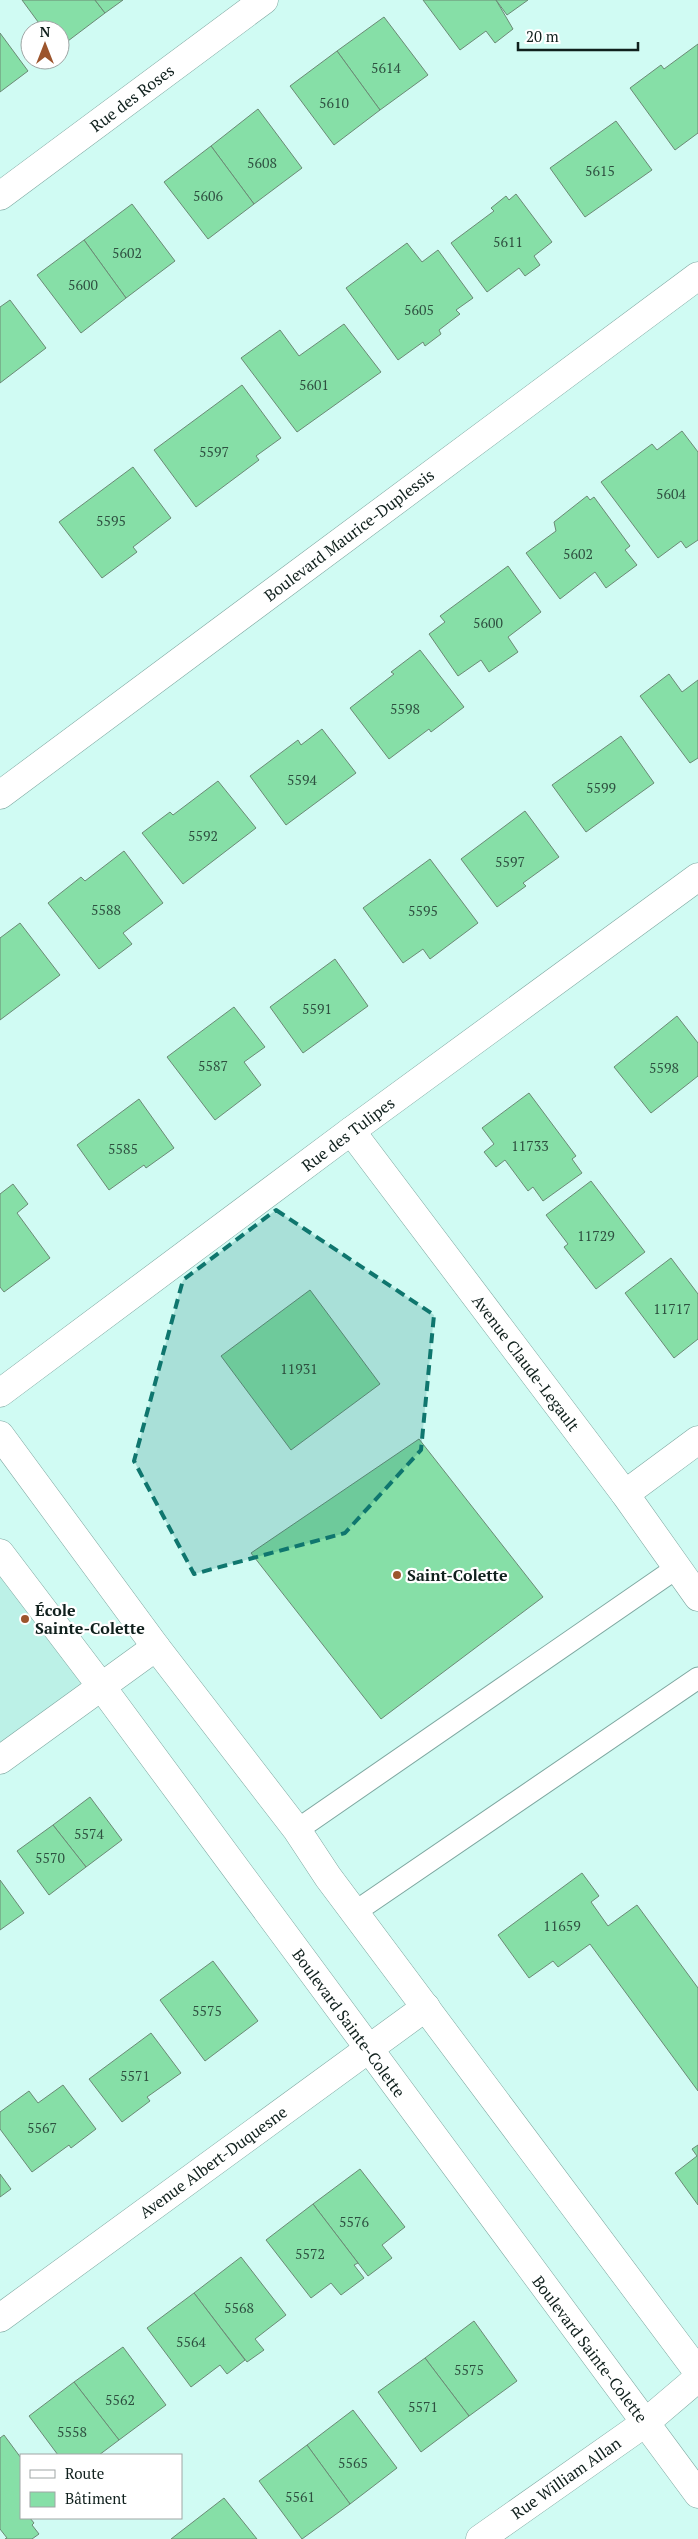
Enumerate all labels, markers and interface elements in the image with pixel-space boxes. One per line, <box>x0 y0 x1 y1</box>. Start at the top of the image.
north arrow <box>20 20 70 70</box>
scale bar <box>518 20 638 52</box>
text: N <box>40 22 51 41</box>
text: 20 m <box>526 26 559 46</box>
house number: 5614 <box>371 58 401 77</box>
street label: Rue des Roses <box>86 59 178 137</box>
house number: 5610 <box>319 93 349 112</box>
house number: 5608 <box>247 153 277 172</box>
house number: 5615 <box>585 161 615 180</box>
house number: 5606 <box>193 186 223 205</box>
house number: 5611 <box>493 232 523 251</box>
house number: 5602 <box>112 243 142 262</box>
house number: 5600 <box>68 275 98 294</box>
house number: 5605 <box>404 300 434 319</box>
house number: 5601 <box>299 375 329 394</box>
house number: 5597 <box>199 442 229 461</box>
street label: Boulevard Maurice-Duplessis <box>259 464 439 606</box>
house number: 5604 <box>656 484 686 503</box>
house number: 5595 <box>96 511 126 530</box>
house number: 5602 <box>563 544 593 563</box>
house number: 5600 <box>473 613 503 632</box>
house number: 5598 <box>390 699 420 718</box>
house number: 5594 <box>287 770 317 789</box>
house number: 5599 <box>586 778 616 797</box>
house number: 5592 <box>188 826 218 845</box>
house number: 5597 <box>495 852 525 871</box>
house number: 5588 <box>91 900 121 919</box>
house number: 5595 <box>408 901 438 920</box>
house number: 5591 <box>302 999 332 1018</box>
house number: 5587 <box>198 1056 228 1075</box>
house number: 5598 <box>649 1058 679 1077</box>
street label: Rue des Tulipes <box>297 1092 399 1176</box>
house number: 11733 <box>511 1136 549 1155</box>
house number: 5585 <box>108 1139 138 1158</box>
house number: 11729 <box>577 1226 615 1245</box>
street label: Avenue Claude-Legault <box>467 1290 585 1436</box>
house number: 11717 <box>653 1299 691 1318</box>
house number: 11931 <box>280 1359 318 1378</box>
place label: Saint-Colette <box>407 1564 508 1586</box>
marker: Saint-Colette <box>391 1569 403 1581</box>
place label: École Sainte-Colette <box>35 1599 145 1639</box>
marker: École Sainte-Colette <box>19 1613 31 1625</box>
house number: 5574 <box>74 1824 104 1843</box>
house number: 5570 <box>35 1848 65 1867</box>
house number: 11659 <box>543 1916 581 1935</box>
street label: Boulevard Sainte-Colette <box>288 1944 410 2102</box>
house number: 5575 <box>192 2001 222 2020</box>
house number: 5571 <box>120 2066 150 2085</box>
street label: Avenue Albert-Duquesne <box>135 2101 291 2223</box>
house number: 5567 <box>27 2118 57 2137</box>
house number: 5576 <box>339 2212 369 2231</box>
house number: 5572 <box>295 2244 325 2263</box>
street label: Boulevard Sainte-Colette <box>527 2271 653 2427</box>
house number: 5568 <box>224 2298 254 2317</box>
house number: 5564 <box>176 2332 206 2351</box>
house number: 5575 <box>454 2360 484 2379</box>
house number: 5562 <box>105 2390 135 2409</box>
house number: 5571 <box>408 2397 438 2416</box>
house number: 5558 <box>57 2422 87 2441</box>
street label: Rue William Allan <box>507 2432 626 2524</box>
house number: 5565 <box>338 2453 368 2472</box>
legend <box>20 2454 182 2519</box>
text: Route <box>65 2463 104 2483</box>
house number: 5561 <box>285 2487 315 2506</box>
text: Bâtiment <box>65 2488 127 2508</box>

